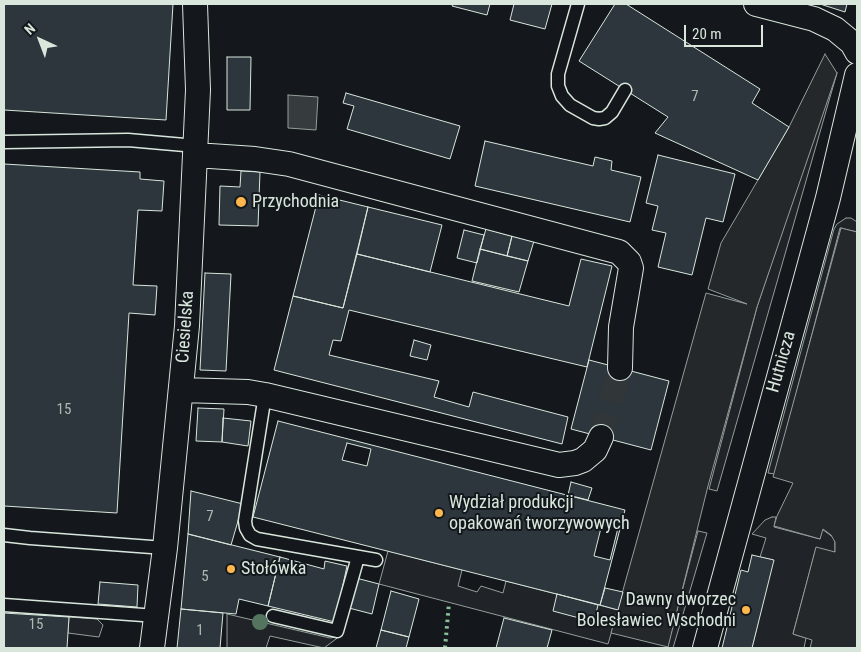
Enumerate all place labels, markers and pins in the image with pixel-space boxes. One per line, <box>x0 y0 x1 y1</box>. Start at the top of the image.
place label: Przychodnia <box>252 191 339 213</box>
marker: Przychodnia <box>234 195 248 209</box>
place label: Wydział produkcji opakowań tworzywowych <box>449 492 630 534</box>
marker: Wydział produkcji opakowań tworzywowych <box>433 507 445 519</box>
place label: Stołówka <box>241 558 306 580</box>
marker: Stołówka <box>225 563 237 575</box>
place label: Dawny dworzec Bolesławiec Wschodni <box>577 589 736 632</box>
marker: Dawny dworzec Bolesławiec Wschodni <box>740 604 752 616</box>

